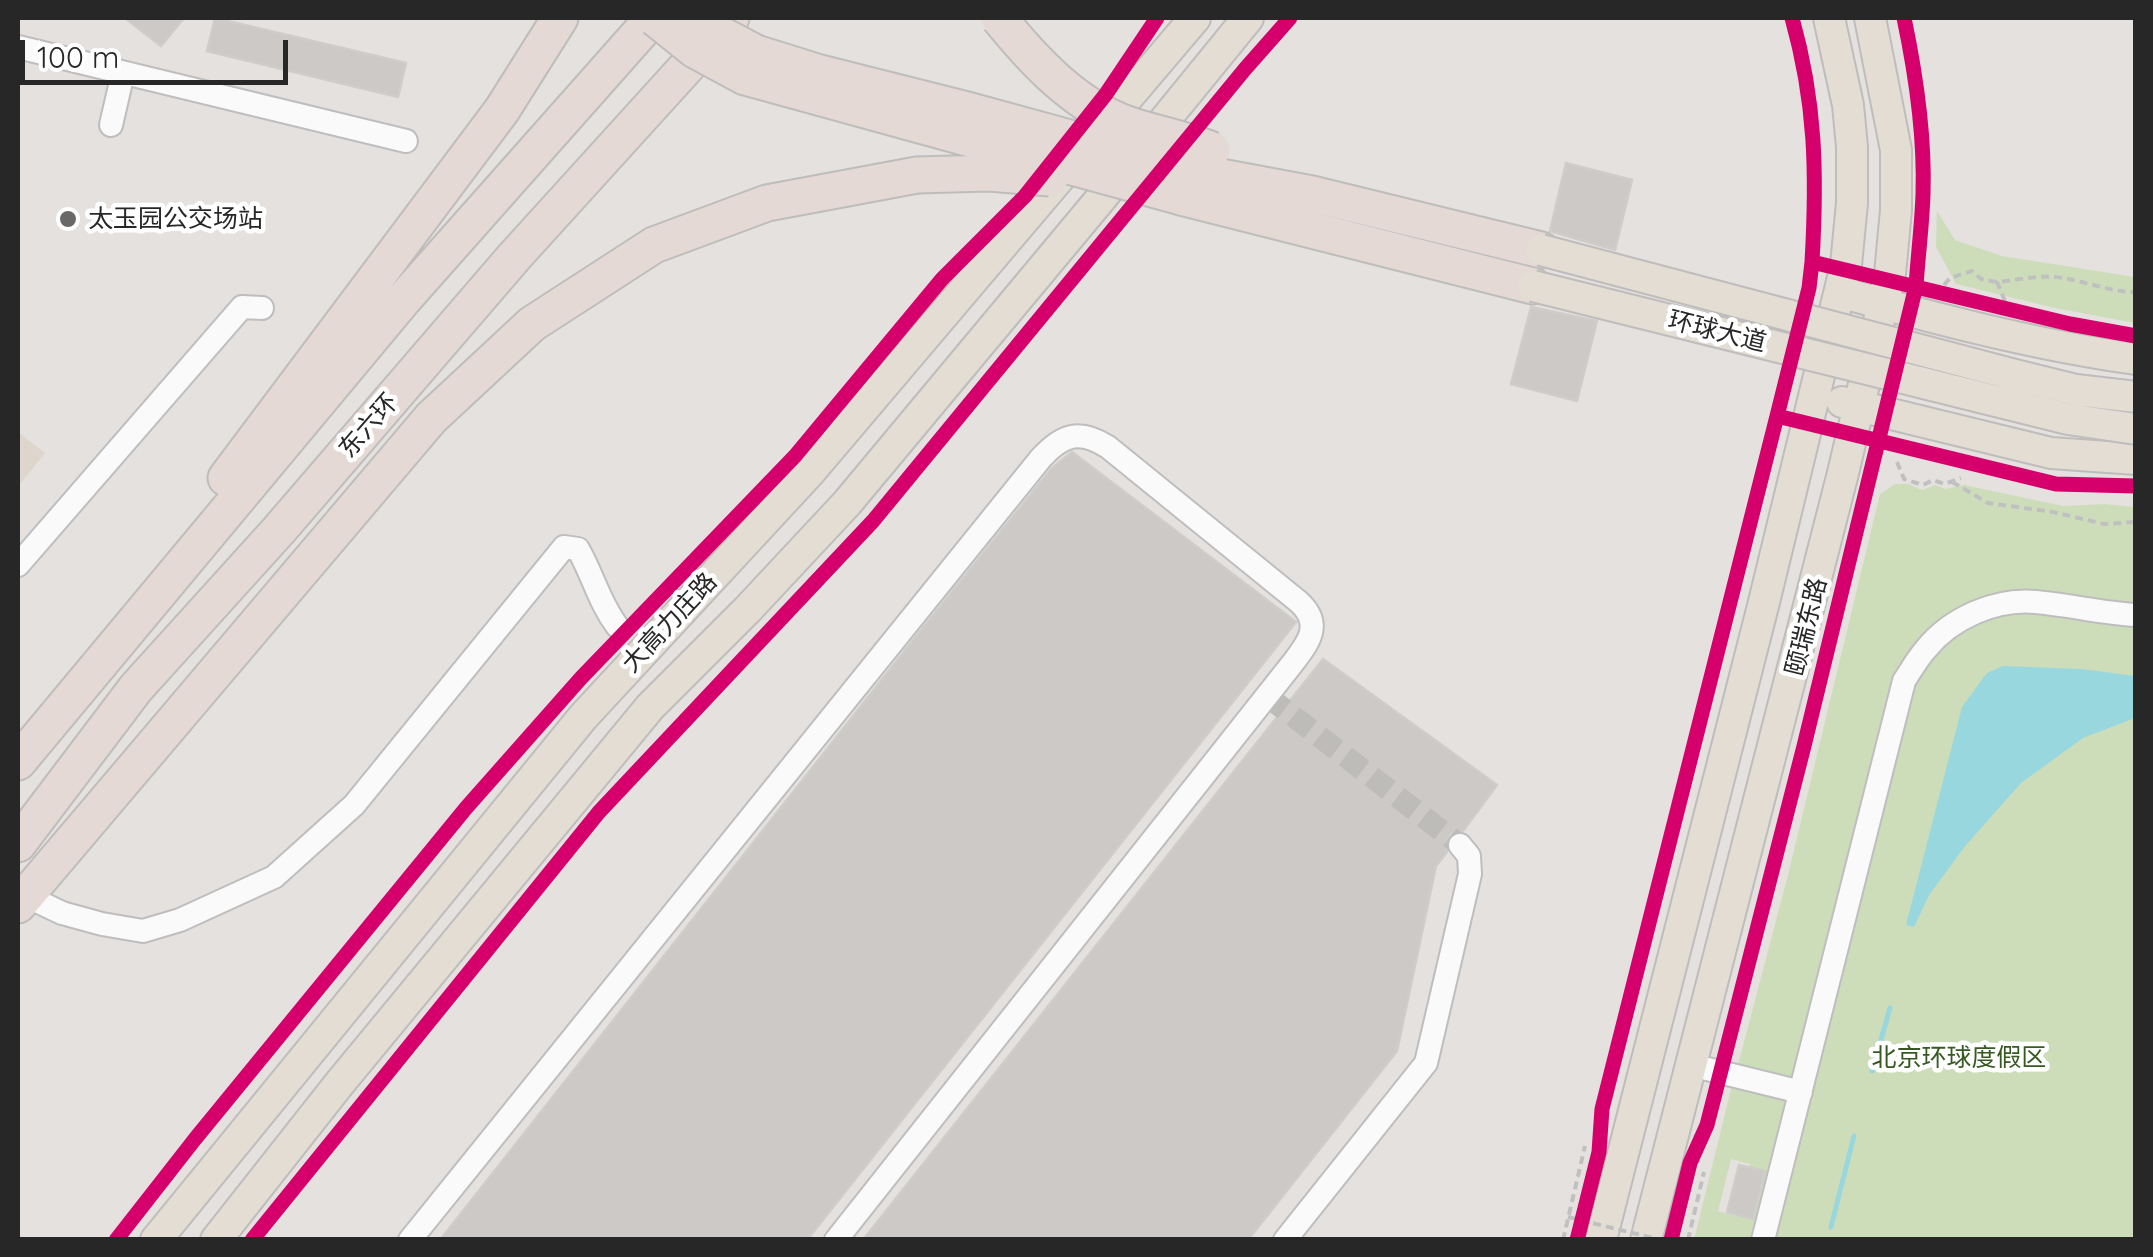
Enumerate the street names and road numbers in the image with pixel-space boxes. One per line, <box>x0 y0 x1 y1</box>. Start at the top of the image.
street label: 环球大道 <box>1665 305 1769 359</box>
street label: 东六环 <box>333 388 405 464</box>
street label: 大高力庄路 <box>616 567 724 679</box>
street label: 颐瑞东路 <box>1780 575 1834 679</box>

